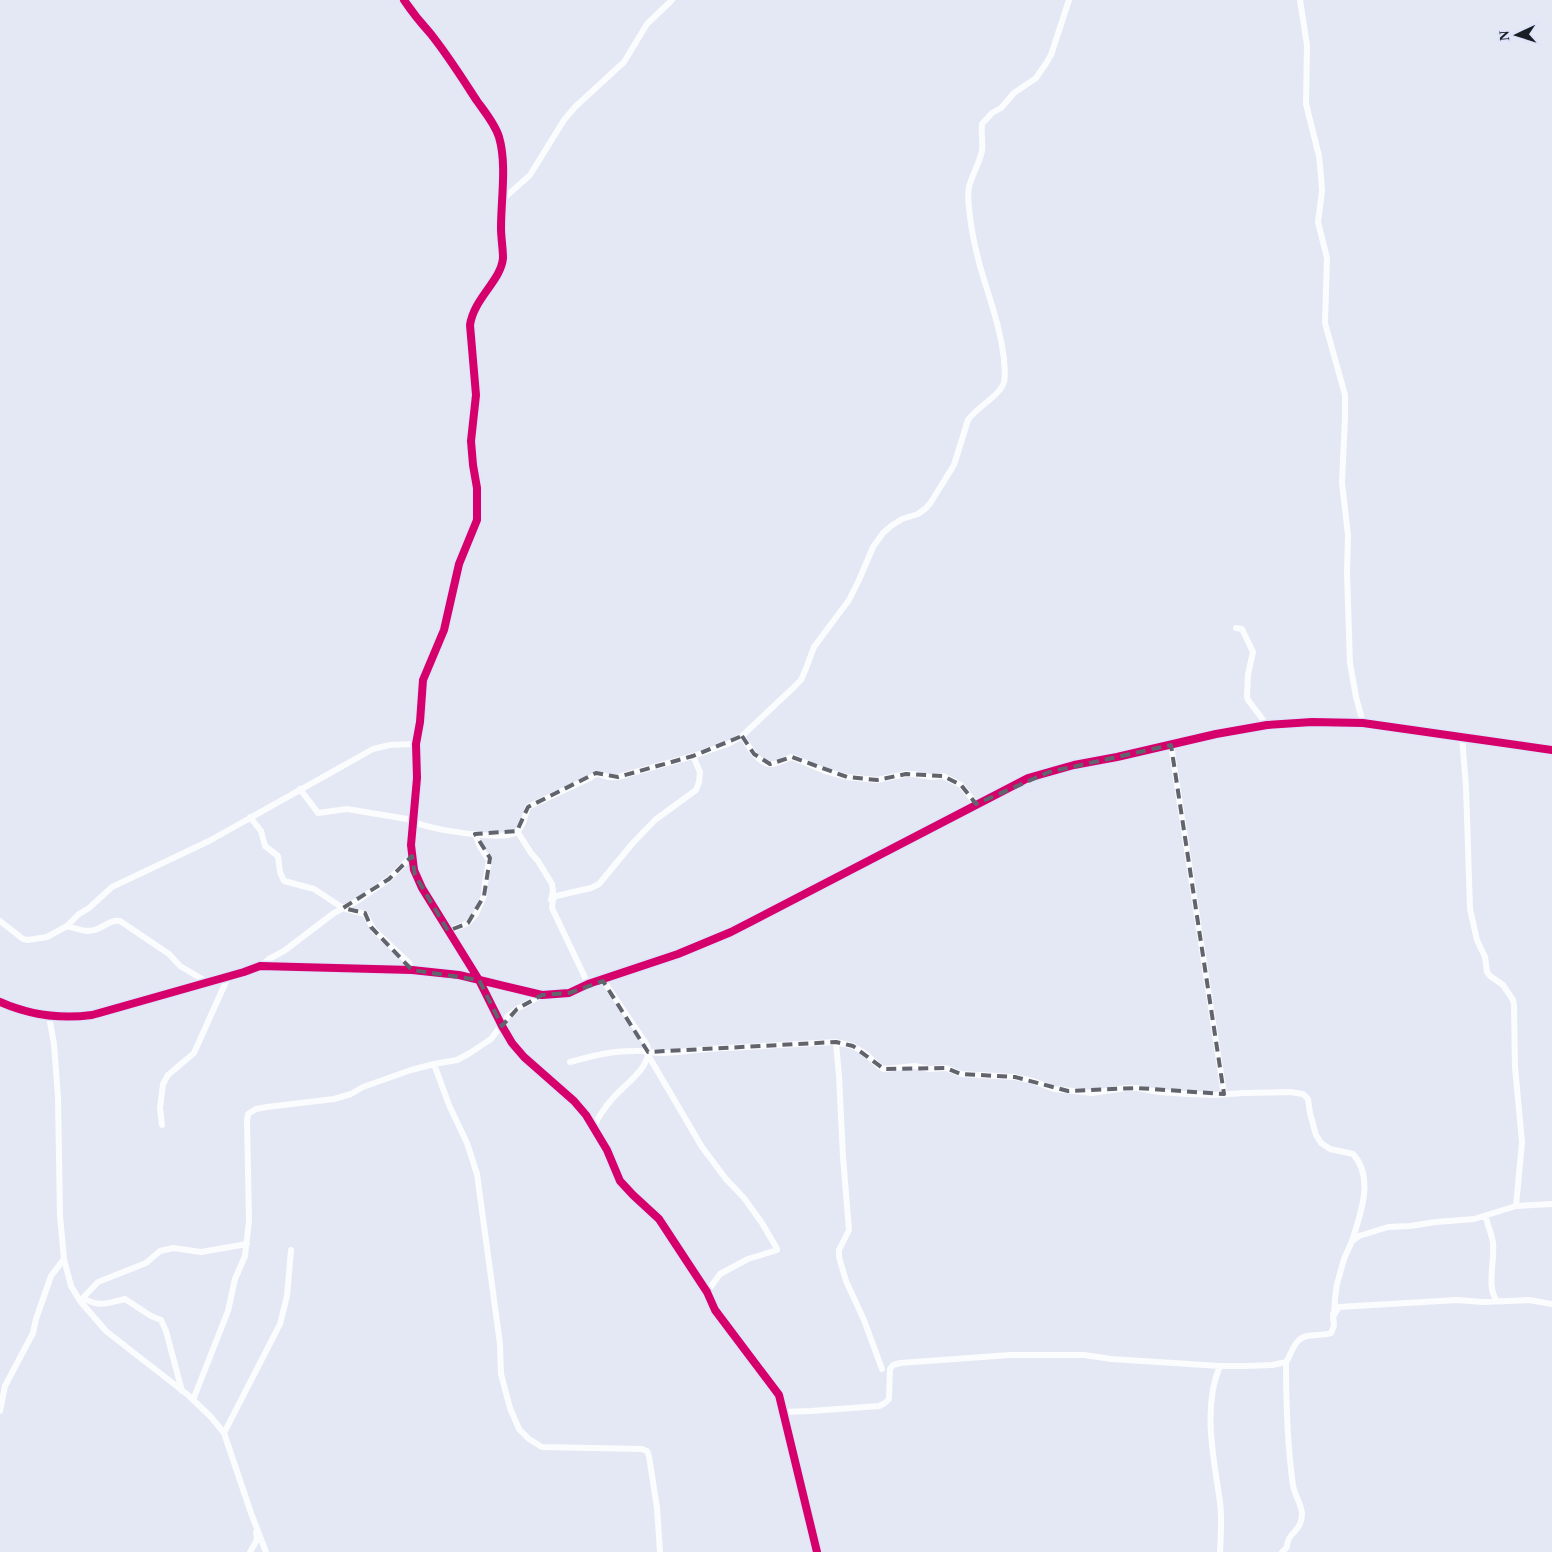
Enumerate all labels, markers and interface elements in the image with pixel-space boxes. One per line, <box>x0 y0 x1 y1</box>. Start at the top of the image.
north arrow <box>1492 10 1542 60</box>
text: N <box>1497 30 1512 41</box>

